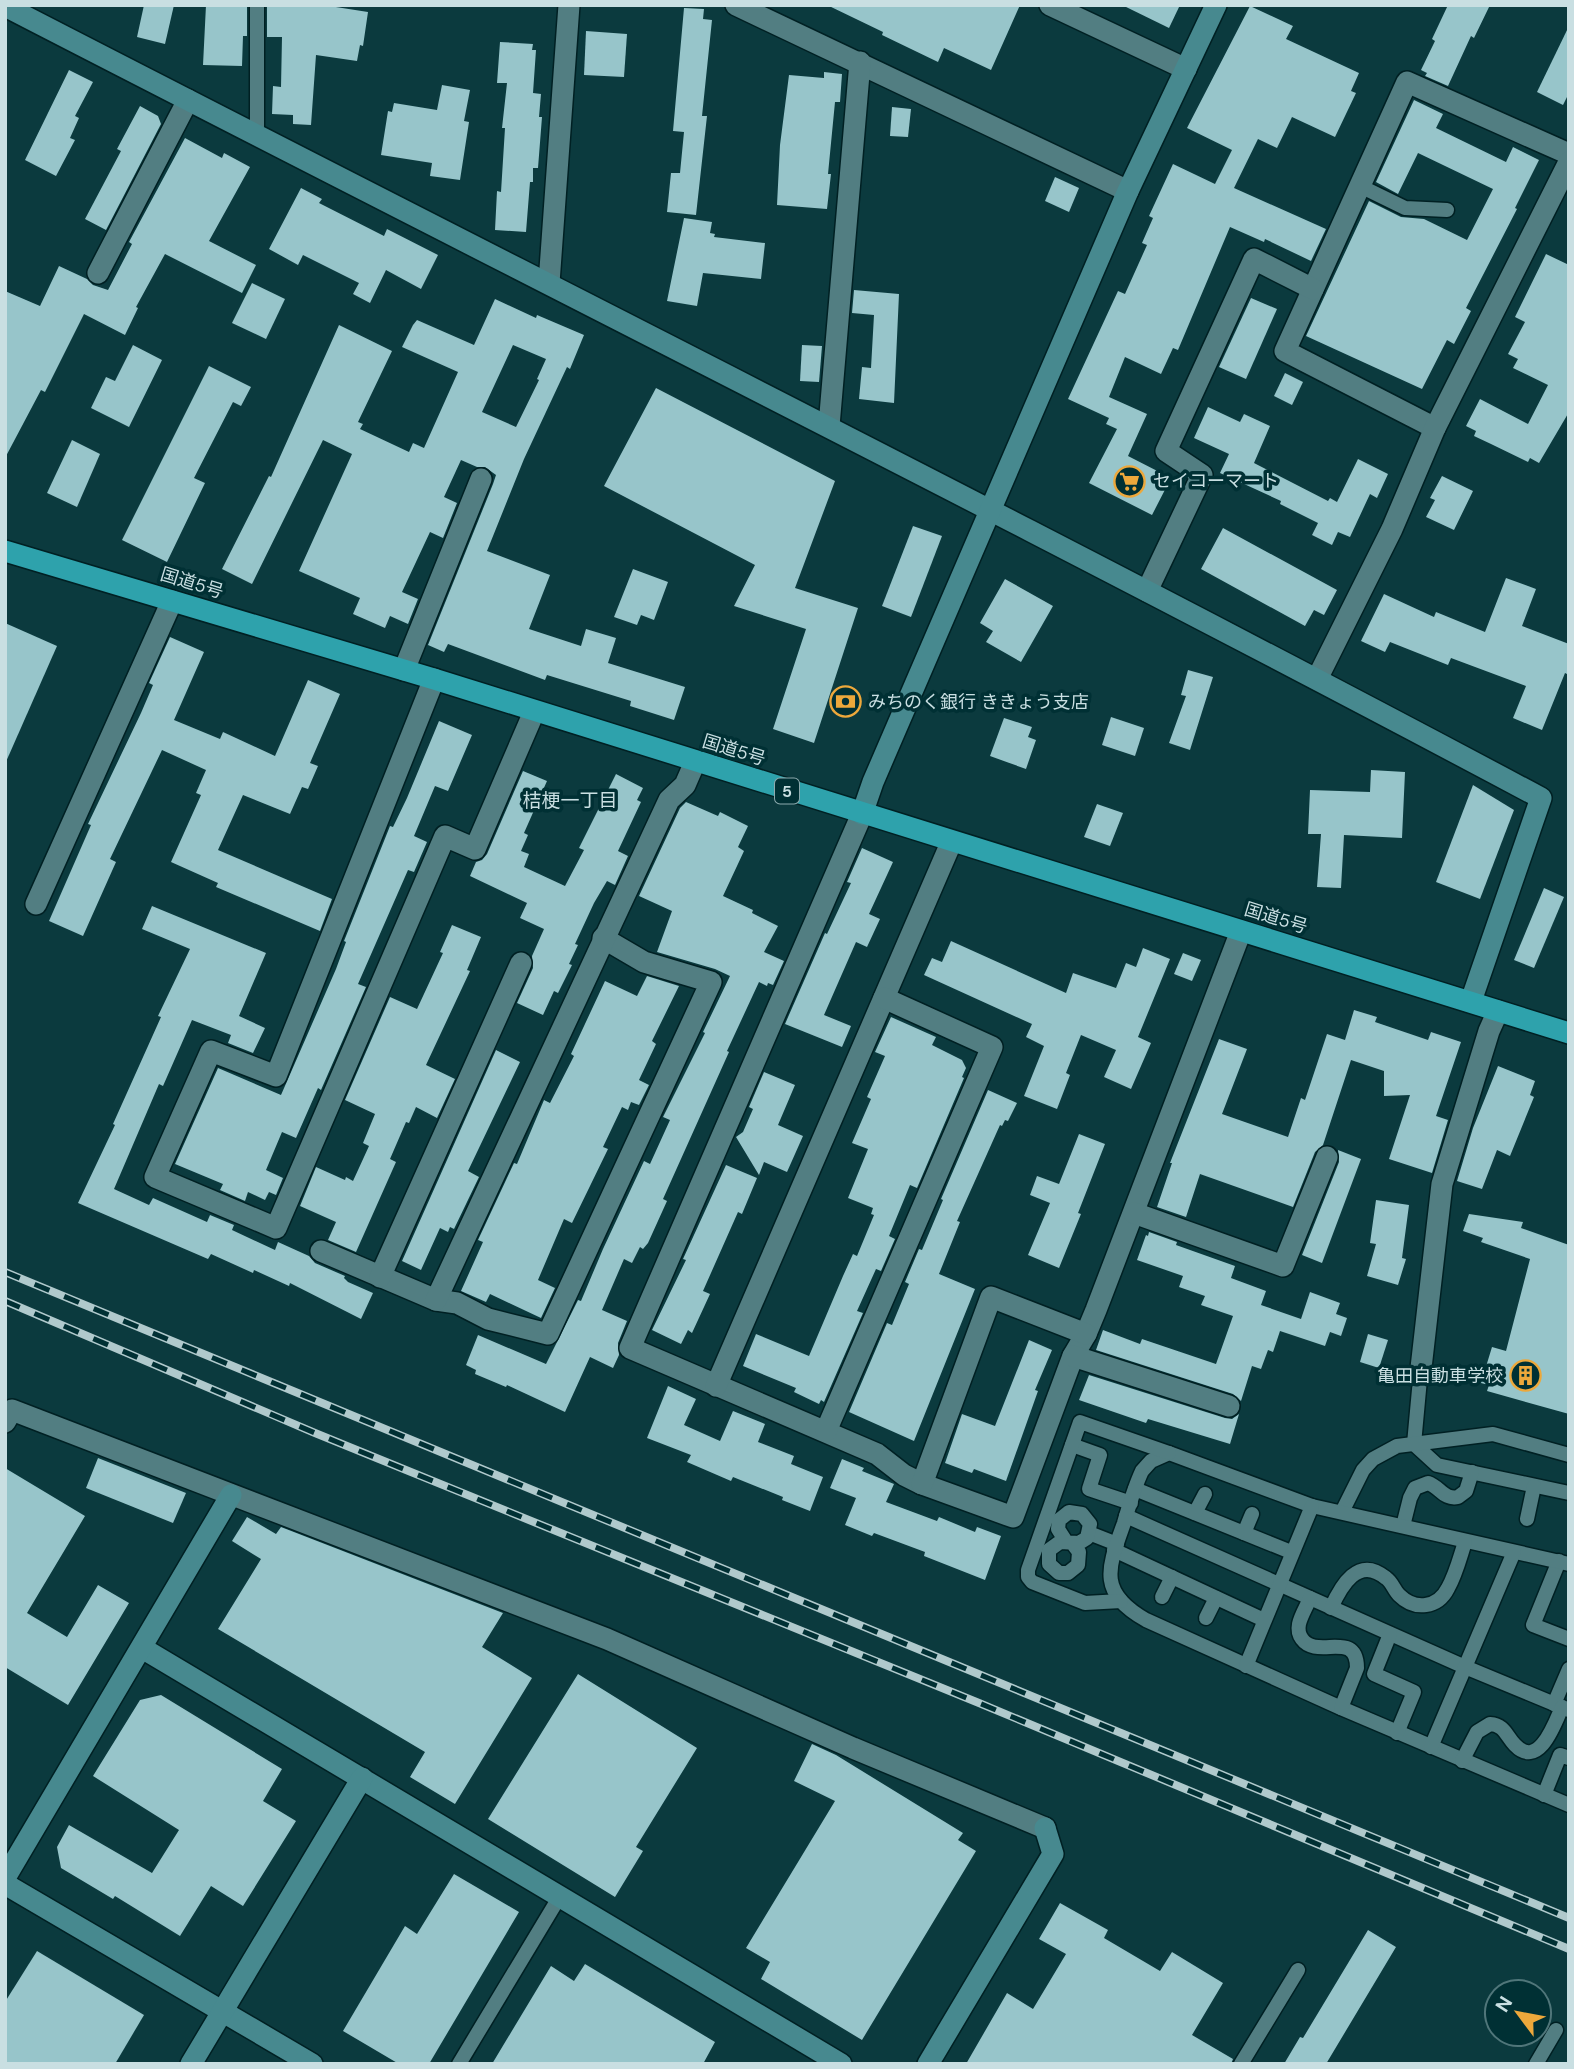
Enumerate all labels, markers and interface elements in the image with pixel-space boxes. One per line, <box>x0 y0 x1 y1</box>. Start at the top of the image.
supermarket icon: セイコーマート <box>1113 464 1147 498</box>
place label: セイコーマート <box>1153 469 1279 493</box>
street label: 国道5号 <box>157 562 227 604</box>
bank icon: みちのく銀行 ききょう支店 <box>828 685 862 719</box>
place label: みちのく銀行 ききょう支店 <box>868 690 1089 714</box>
street label: 国道5号 <box>699 729 769 771</box>
road number: 5 <box>775 778 799 804</box>
district label: 桔梗一丁目 <box>522 788 618 813</box>
street label: 国道5号 <box>1241 897 1311 939</box>
building icon: 亀田自動車学校 <box>1509 1359 1543 1393</box>
place label: 亀田自動車学校 <box>1377 1364 1503 1388</box>
north arrow <box>1483 1978 1553 2048</box>
text: N <box>1490 1992 1518 2017</box>

